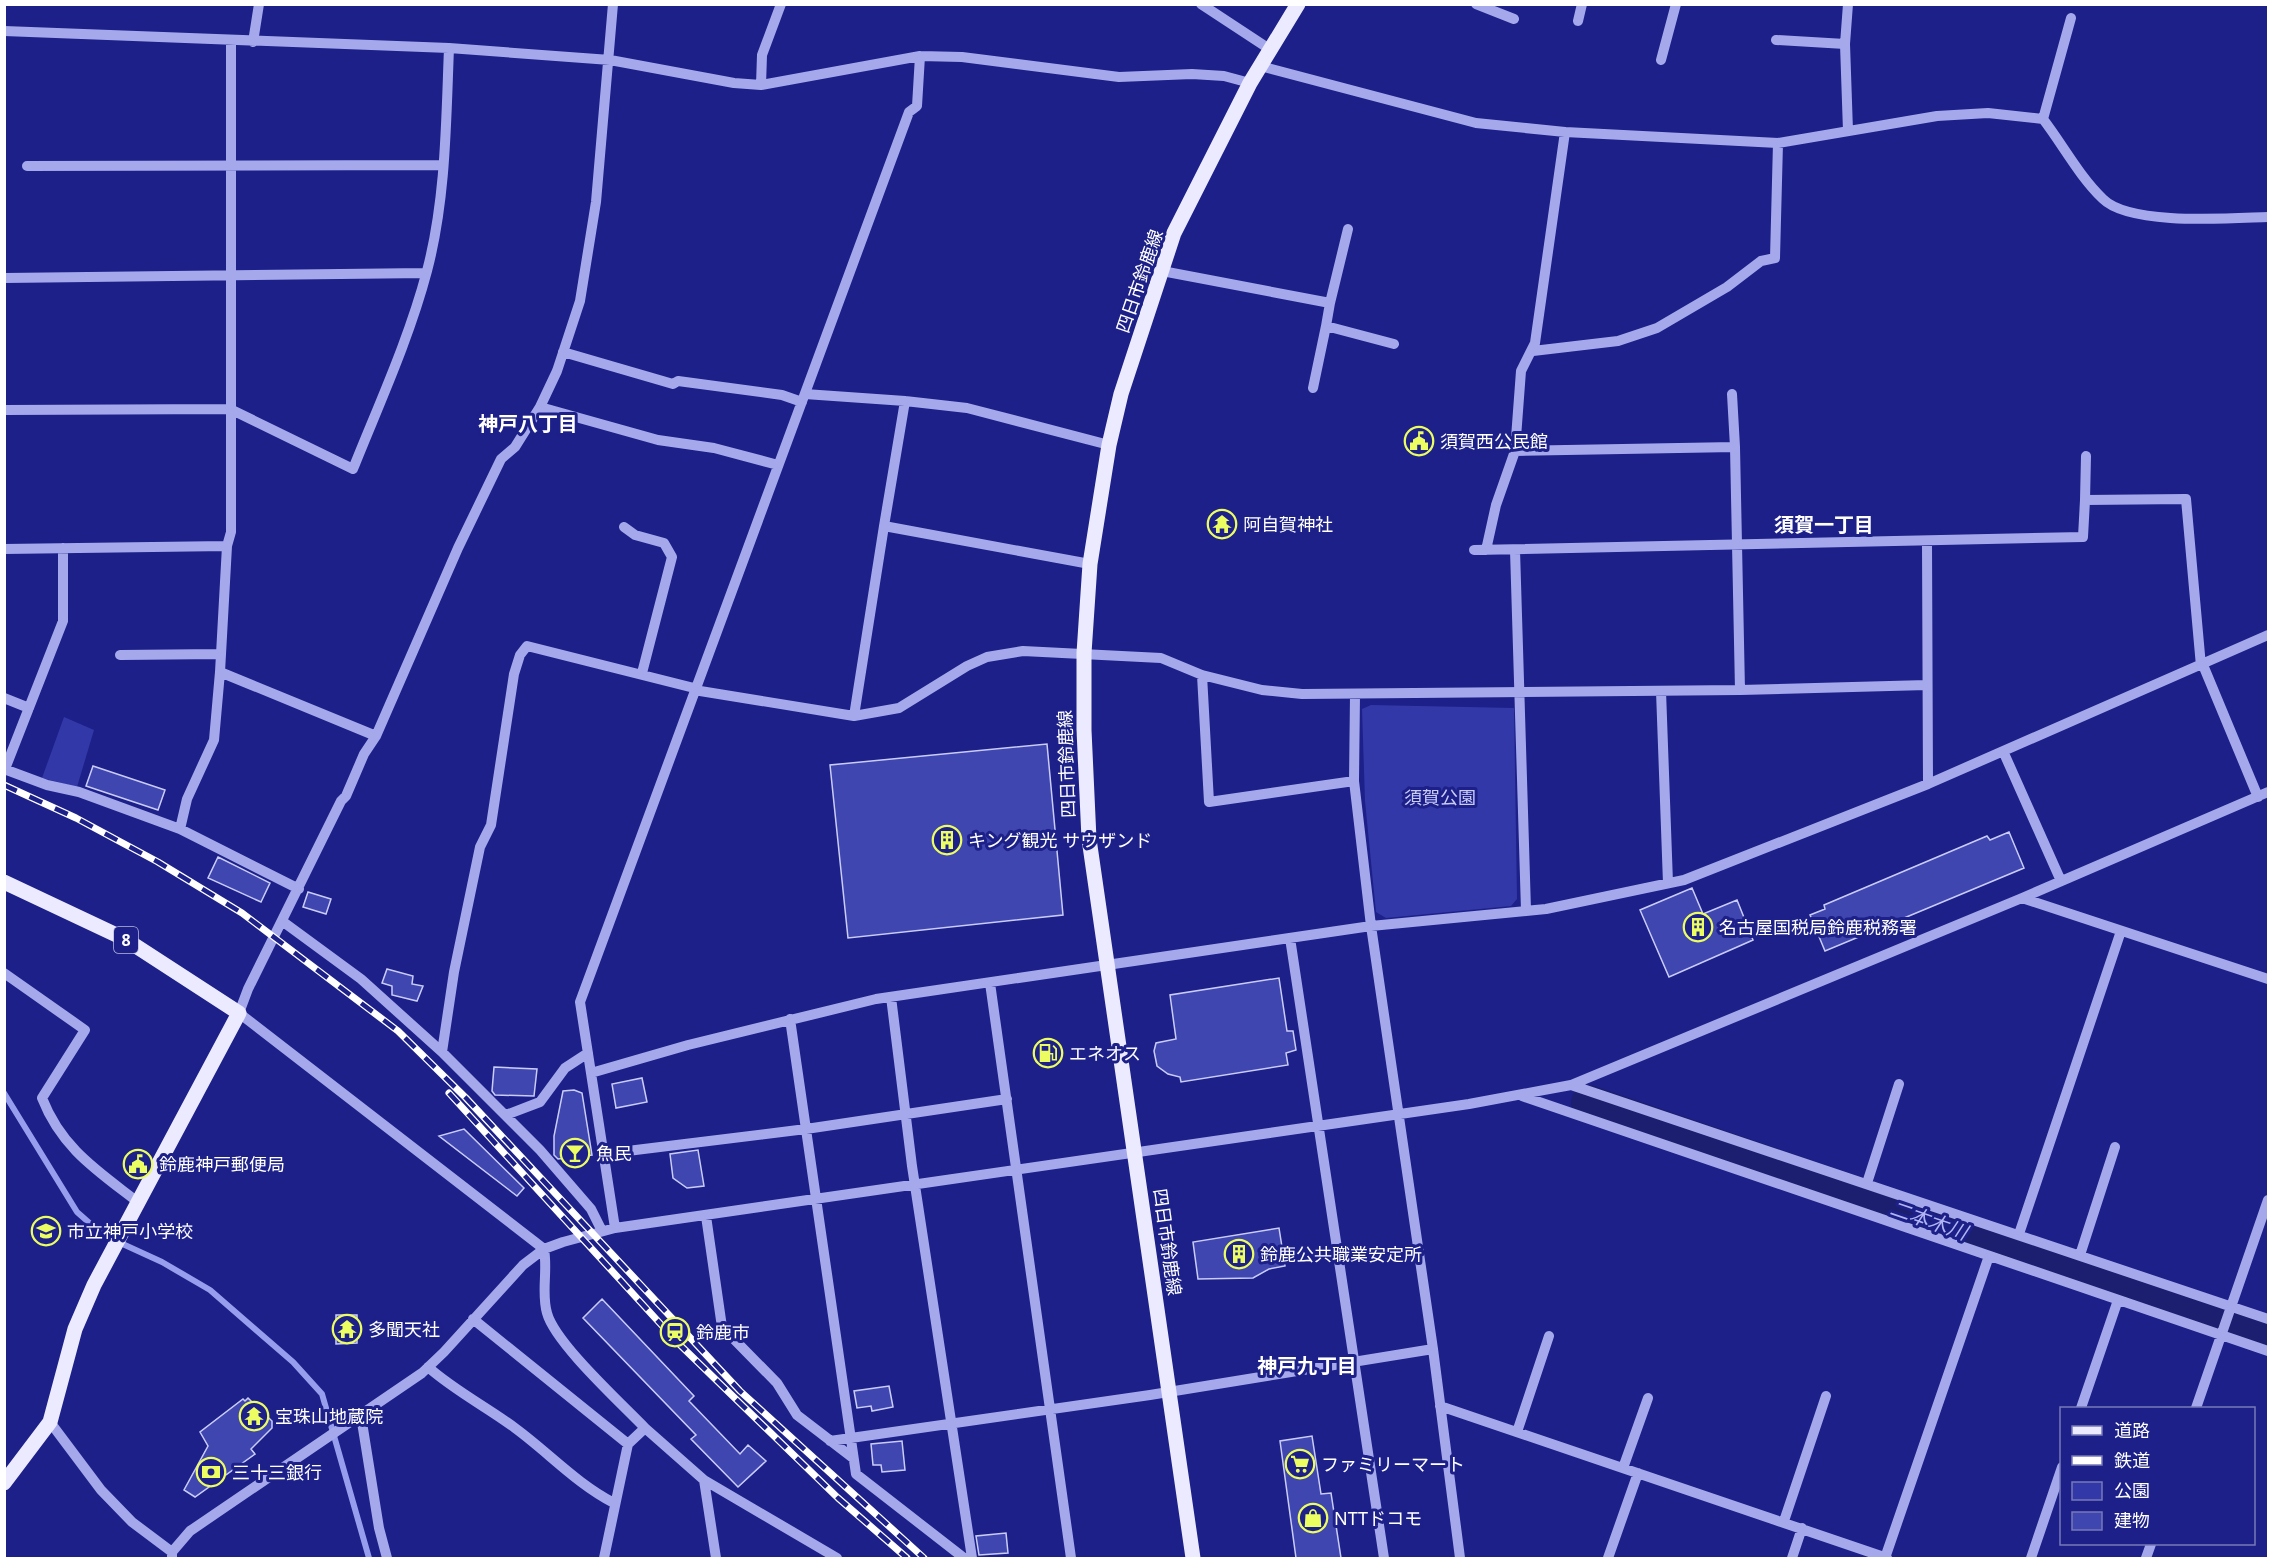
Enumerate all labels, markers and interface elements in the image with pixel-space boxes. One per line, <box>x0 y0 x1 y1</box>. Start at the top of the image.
street label: 四日市鈴鹿線 <box>1110 226 1168 336</box>
district label: 神戸八丁目 <box>478 410 578 437</box>
public building icon: 須賀西公民館 <box>1403 425 1435 457</box>
place label: 須賀西公民館 <box>1440 429 1548 453</box>
temple icon: 阿自賀神社 <box>1206 508 1238 540</box>
district label: 須賀一丁目 <box>1774 511 1874 538</box>
place label: 阿自賀神社 <box>1243 512 1333 536</box>
street label: 四日市鈴鹿線 <box>1052 710 1080 818</box>
park label: 須賀公園 <box>1404 785 1476 809</box>
building icon: キング観光 サウザンド <box>931 824 963 856</box>
place label: キング観光 サウザンド <box>968 828 1152 852</box>
building icon: 名古屋国税局鈴鹿税務署 <box>1682 911 1714 943</box>
place label: 名古屋国税局鈴鹿税務署 <box>1719 915 1917 939</box>
road number: 8 <box>114 927 138 953</box>
fuel station icon: エネオス <box>1032 1037 1064 1069</box>
place label: エネオス <box>1069 1041 1141 1065</box>
bar icon: 魚民 <box>559 1137 591 1169</box>
place label: 魚民 <box>596 1141 632 1165</box>
public building icon: 鈴鹿神戸郵便局 <box>122 1148 154 1180</box>
place label: 鈴鹿神戸郵便局 <box>159 1152 285 1176</box>
street label: 四日市鈴鹿線 <box>1149 1187 1187 1297</box>
water label: 二本木川 <box>1887 1194 1973 1246</box>
school or university icon: 市立神戸小学校 <box>30 1215 62 1247</box>
place label: 市立神戸小学校 <box>67 1219 193 1243</box>
building icon: 鈴鹿公共職業安定所 <box>1223 1238 1255 1270</box>
place label: 鈴鹿公共職業安定所 <box>1260 1242 1422 1266</box>
temple icon: 多聞天社 <box>331 1313 363 1345</box>
station icon: 鈴鹿市 <box>659 1316 691 1348</box>
place label: 多聞天社 <box>368 1317 440 1341</box>
place label: 鈴鹿市 <box>696 1320 750 1344</box>
district label: 神戸九丁目 <box>1257 1352 1357 1379</box>
temple icon: 宝珠山地蔵院 <box>238 1400 270 1432</box>
place label: 宝珠山地蔵院 <box>275 1404 383 1428</box>
legend <box>2060 1407 2255 1545</box>
text: 道路 <box>2114 1418 2150 1442</box>
supermarket icon: ファミリーマート <box>1284 1448 1316 1480</box>
text: 鉄道 <box>2114 1448 2150 1472</box>
place label: ファミリーマート <box>1321 1452 1465 1476</box>
bank icon: 三十三銀行 <box>195 1456 227 1488</box>
place label: 三十三銀行 <box>232 1460 322 1484</box>
text: 公園 <box>2114 1478 2150 1502</box>
shop icon: NTTドコモ <box>1297 1502 1329 1534</box>
place label: NTTドコモ <box>1334 1506 1422 1530</box>
text: 建物 <box>2114 1508 2150 1532</box>

